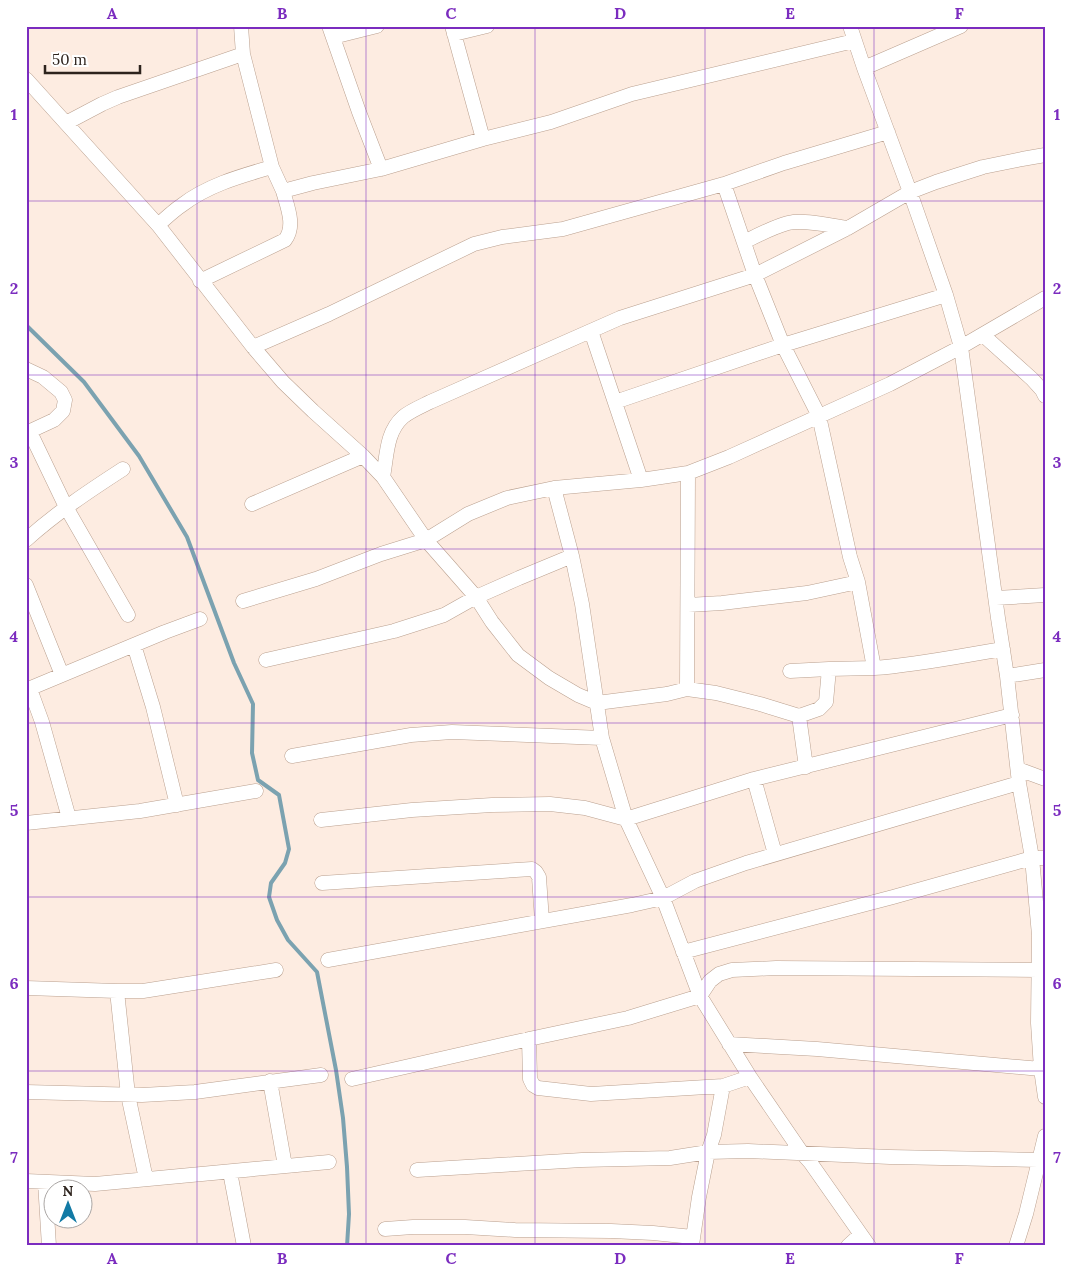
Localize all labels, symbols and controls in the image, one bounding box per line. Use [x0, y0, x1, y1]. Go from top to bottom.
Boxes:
text: A [107, 3, 118, 23]
text: B [277, 3, 288, 23]
text: C [445, 3, 457, 23]
text: D [614, 3, 626, 23]
text: E [785, 3, 795, 23]
text: F [954, 3, 964, 23]
scale bar [45, 42, 140, 74]
text: 50 m [52, 50, 87, 69]
text: 1 [11, 104, 17, 124]
text: 1 [1054, 104, 1060, 124]
text: 2 [10, 278, 18, 298]
text: 2 [1053, 278, 1061, 298]
text: 3 [10, 452, 19, 472]
text: 3 [1053, 452, 1062, 472]
text: 4 [10, 626, 19, 646]
text: 4 [1053, 626, 1062, 646]
text: 5 [10, 800, 19, 820]
text: 5 [1053, 800, 1062, 820]
text: 6 [9, 973, 19, 993]
text: 6 [1052, 973, 1062, 993]
text: 7 [10, 1147, 18, 1167]
text: 7 [1053, 1147, 1061, 1167]
north arrow [42, 1180, 92, 1230]
text: N [63, 1182, 74, 1200]
text: A [107, 1248, 118, 1268]
text: B [277, 1248, 288, 1268]
text: C [445, 1248, 457, 1268]
text: D [614, 1248, 626, 1268]
text: E [785, 1248, 795, 1268]
text: F [954, 1248, 964, 1268]

